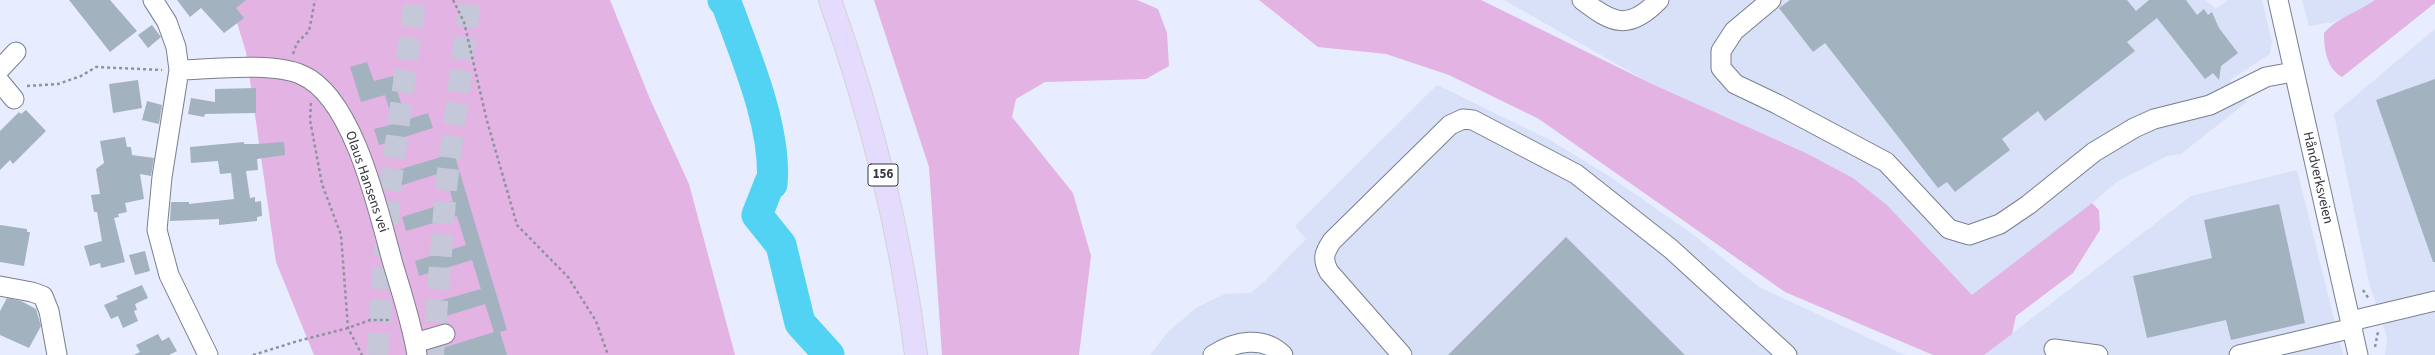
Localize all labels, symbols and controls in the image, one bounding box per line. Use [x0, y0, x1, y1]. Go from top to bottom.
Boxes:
street label: Olaus Hansens vei [341, 129, 391, 235]
street label: Håndverksveien [2298, 130, 2336, 226]
road number: 156 [868, 164, 898, 186]

